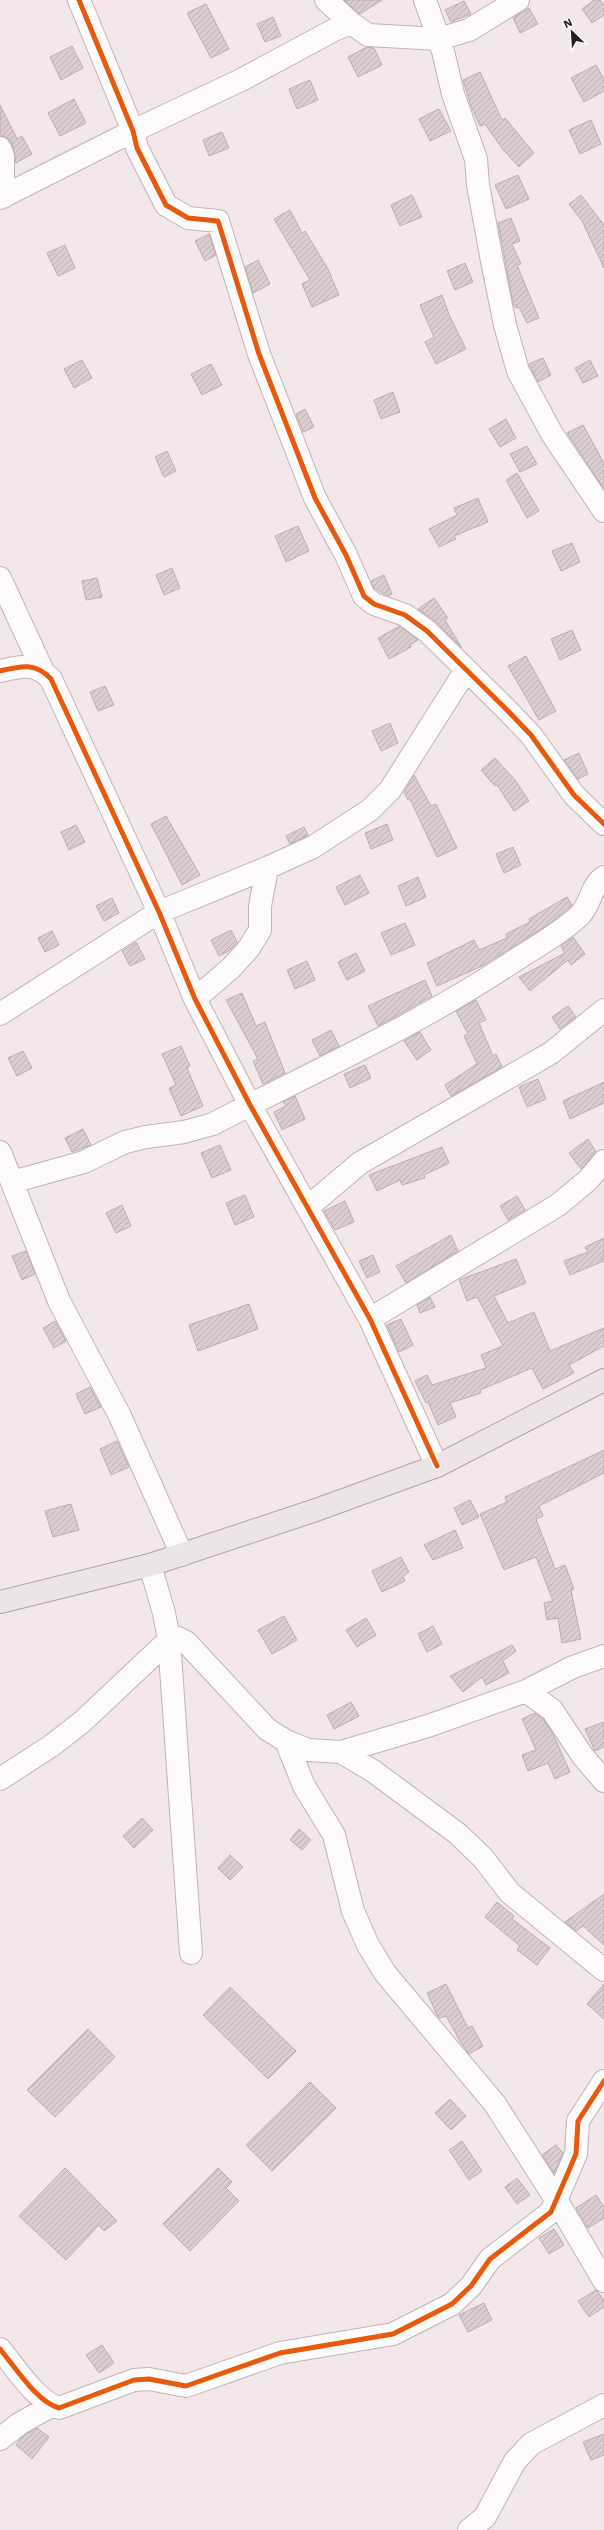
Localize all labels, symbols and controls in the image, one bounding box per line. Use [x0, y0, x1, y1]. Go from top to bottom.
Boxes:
north arrow [552, 12, 592, 52]
text: N [562, 16, 574, 31]

